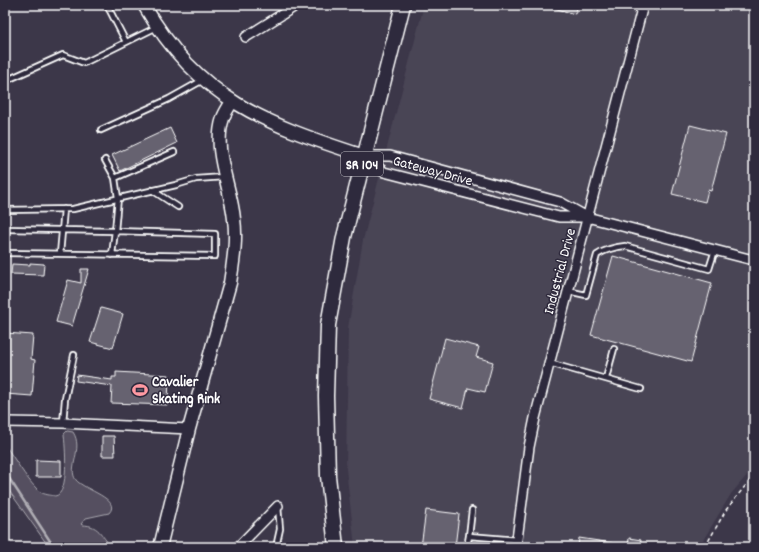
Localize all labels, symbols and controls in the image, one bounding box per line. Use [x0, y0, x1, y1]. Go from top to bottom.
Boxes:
street label: Gateway Drive [390, 151, 475, 193]
road number: SR 104 [341, 152, 383, 176]
street label: Industrial Drive [539, 226, 583, 317]
place label: Cavalier Skating Rink [152, 372, 220, 411]
sports icon: Cavalier Skating Rink [131, 381, 149, 399]

